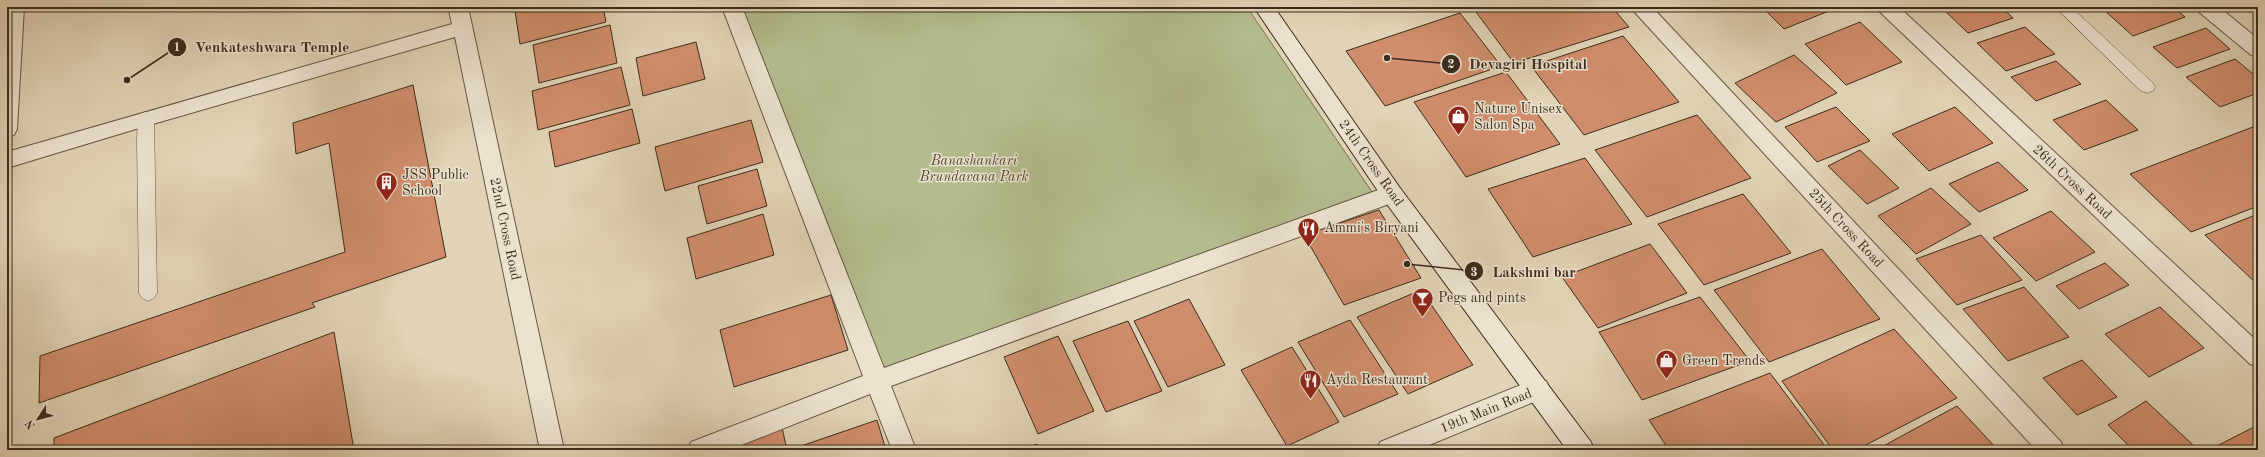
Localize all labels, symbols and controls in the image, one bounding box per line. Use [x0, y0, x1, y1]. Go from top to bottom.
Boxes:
callout: Venkateshwara Temple [167, 33, 358, 60]
text: Venkateshwara Temple [195, 41, 349, 56]
text: 1 [174, 42, 180, 54]
callout: Devagiri Hospital [1441, 50, 1595, 77]
text: Devagiri Hospital [1469, 58, 1588, 73]
text: 2 [1448, 59, 1455, 71]
place label: Nature Unisex Salon Spa [1474, 102, 1562, 132]
shop icon: Nature Unisex Salon Spa [1445, 104, 1471, 137]
street label: 24th Cross Road [1336, 117, 1406, 209]
street label: 26th Cross Road [2030, 142, 2114, 222]
park label: Banashankari Brundavana Park [919, 154, 1029, 184]
place label: JSS Public School [402, 168, 469, 198]
building icon: JSS Public School [374, 170, 400, 203]
street label: 22nd Cross Road [487, 177, 523, 281]
street label: 25th Cross Road [1806, 186, 1886, 270]
restaurant icon: Ammi's Biryani [1296, 215, 1322, 248]
place label: Ammi's Biryani [1324, 221, 1419, 235]
callout: Lakshmi bar [1464, 258, 1584, 285]
text: Lakshmi bar [1492, 266, 1576, 281]
text: 3 [1471, 267, 1478, 279]
bar icon: Pegs and pints [1409, 285, 1435, 318]
place label: Pegs and pints [1438, 291, 1526, 305]
shop icon: Green Trends [1653, 348, 1679, 381]
place label: Green Trends [1682, 354, 1765, 368]
restaurant icon: Ayda Restaurant [1298, 367, 1324, 400]
place label: Ayda Restaurant [1326, 373, 1428, 387]
street label: 19th Main Road [1438, 386, 1534, 436]
north arrow [18, 399, 58, 439]
text: N [24, 417, 38, 431]

